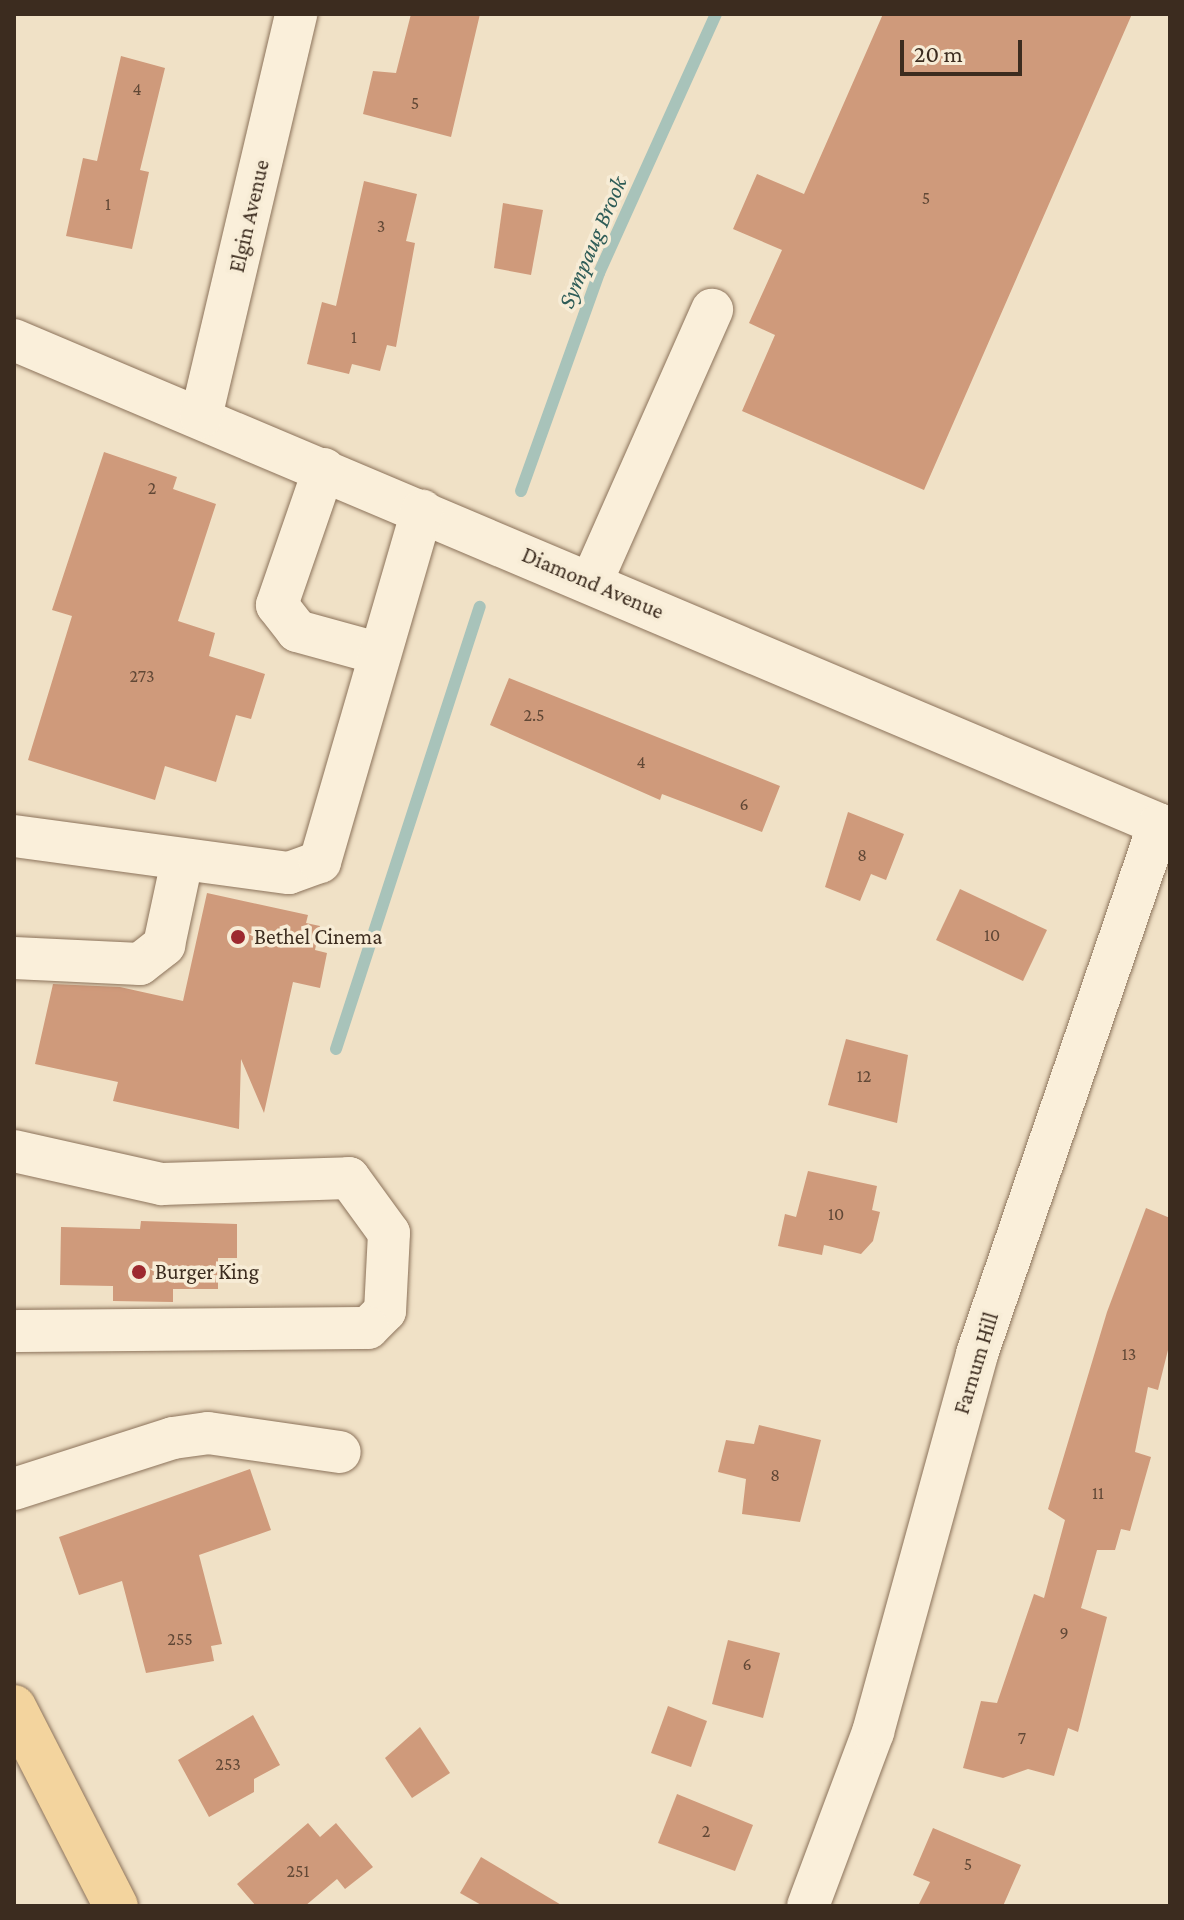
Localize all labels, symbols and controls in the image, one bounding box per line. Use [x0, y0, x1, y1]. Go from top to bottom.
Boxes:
scale bar [904, 24, 1026, 74]
text: 20 m [914, 40, 963, 67]
house number: 4 [132, 78, 142, 100]
house number: 5 [411, 92, 419, 114]
street label: Elgin Avenue [223, 157, 275, 275]
water label: Sympaug Brook [551, 172, 633, 312]
house number: 5 [922, 187, 930, 209]
house number: 1 [105, 193, 111, 215]
house number: 3 [377, 215, 385, 237]
house number: 1 [351, 326, 357, 348]
house number: 2 [148, 477, 156, 499]
street label: Diamond Avenue [518, 541, 668, 625]
house number: 273 [130, 665, 154, 687]
house number: 2.5 [523, 704, 545, 726]
house number: 4 [636, 751, 646, 773]
house number: 6 [739, 793, 749, 815]
house number: 8 [857, 844, 867, 866]
place label: Bethel Cinema [254, 924, 382, 950]
house number: 10 [984, 924, 1000, 946]
marker: Bethel Cinema [229, 928, 247, 946]
house number: 12 [857, 1065, 871, 1087]
house number: 10 [828, 1203, 844, 1225]
place label: Burger King [155, 1259, 259, 1285]
marker: Burger King [130, 1263, 148, 1281]
street label: Farnum Hill [948, 1309, 1004, 1417]
house number: 13 [1122, 1343, 1136, 1365]
house number: 8 [770, 1464, 780, 1486]
house number: 11 [1092, 1482, 1104, 1504]
house number: 9 [1059, 1622, 1069, 1644]
house number: 255 [167, 1628, 193, 1650]
house number: 6 [742, 1653, 752, 1675]
house number: 7 [1018, 1727, 1026, 1749]
house number: 253 [215, 1753, 241, 1775]
house number: 2 [702, 1820, 710, 1842]
house number: 5 [964, 1853, 972, 1875]
house number: 251 [287, 1860, 309, 1882]

